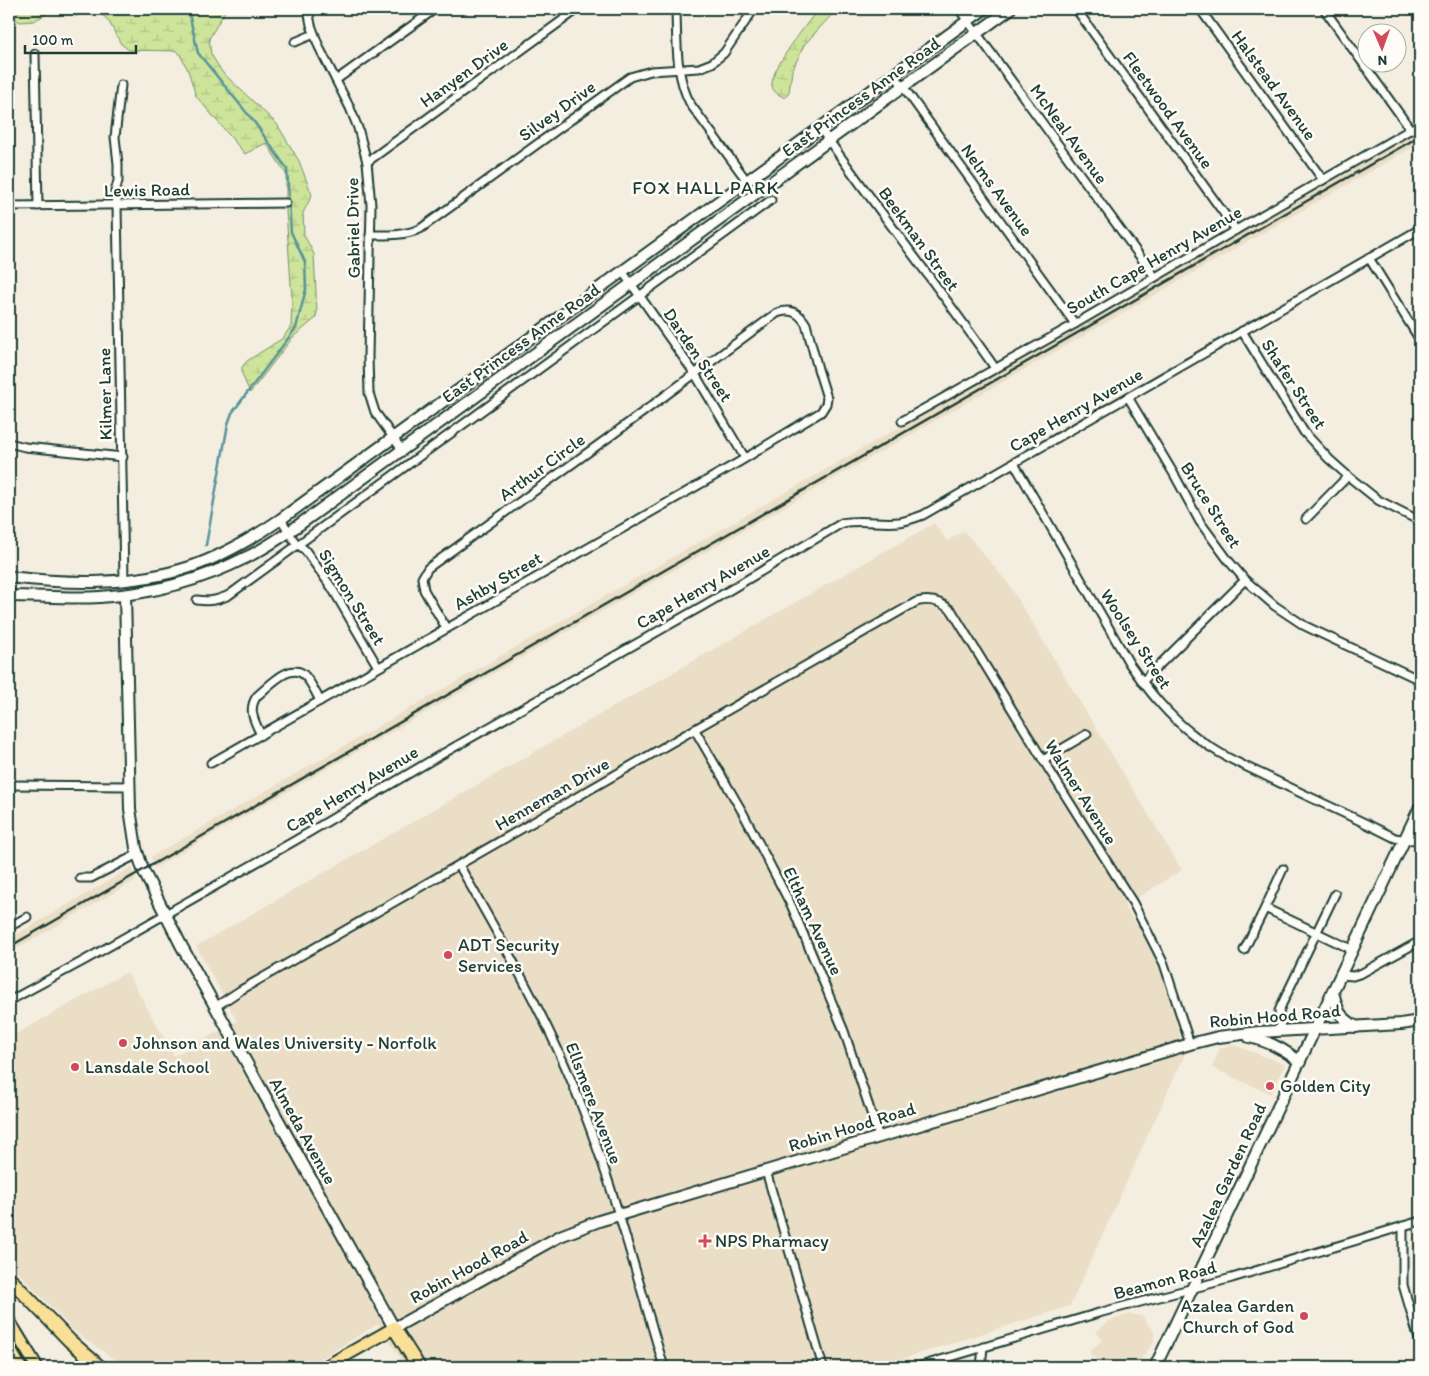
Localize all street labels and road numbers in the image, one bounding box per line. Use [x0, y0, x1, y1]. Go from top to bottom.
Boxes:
street label: Halstead Avenue [1227, 26, 1321, 144]
street label: East Princess Anne Road [777, 32, 945, 162]
street label: Hanyen Drive [416, 34, 512, 112]
street label: Fleetwood Avenue [1118, 47, 1218, 173]
street label: Silvey Drive [514, 76, 600, 146]
street label: McNeal Avenue [1025, 80, 1113, 188]
street label: Nelms Avenue [956, 140, 1038, 240]
street label: Gabriel Drive [341, 177, 365, 279]
street label: Lewis Road [104, 178, 190, 202]
street label: Beekman Street [874, 182, 964, 296]
street label: South Cape Henry Avenue [1062, 201, 1246, 319]
street label: East Princess Anne Road [437, 278, 605, 408]
street label: Darden Street [659, 304, 738, 406]
street label: Shafer Street [1257, 335, 1332, 434]
street label: Kilmer Lane [93, 347, 117, 441]
street label: Cape Henry Avenue [1005, 363, 1147, 457]
street label: Arthur Circle [495, 428, 589, 506]
street label: Bruce Street [1176, 458, 1246, 552]
street label: Cape Henry Avenue [632, 540, 774, 634]
street label: Sigmon Street [314, 545, 390, 649]
street label: Ashby Street [450, 547, 546, 615]
street label: Woolsey Street [1095, 585, 1177, 693]
street label: Walmer Avenue [1040, 735, 1122, 849]
street label: Cape Henry Avenue [282, 741, 422, 837]
street label: Henneman Drive [491, 752, 613, 836]
street label: Eltham Avenue [778, 863, 848, 979]
street label: Robin Hood Road [1208, 999, 1342, 1033]
street label: Ellsmere Avenue [561, 1039, 627, 1167]
street label: Almeda Avenue [265, 1074, 341, 1188]
street label: Robin Hood Road [786, 1097, 918, 1157]
street label: Azalea Garden Road [1185, 1099, 1271, 1251]
street label: Robin Hood Road [406, 1225, 532, 1309]
street label: Beamon Road [1111, 1256, 1219, 1304]

